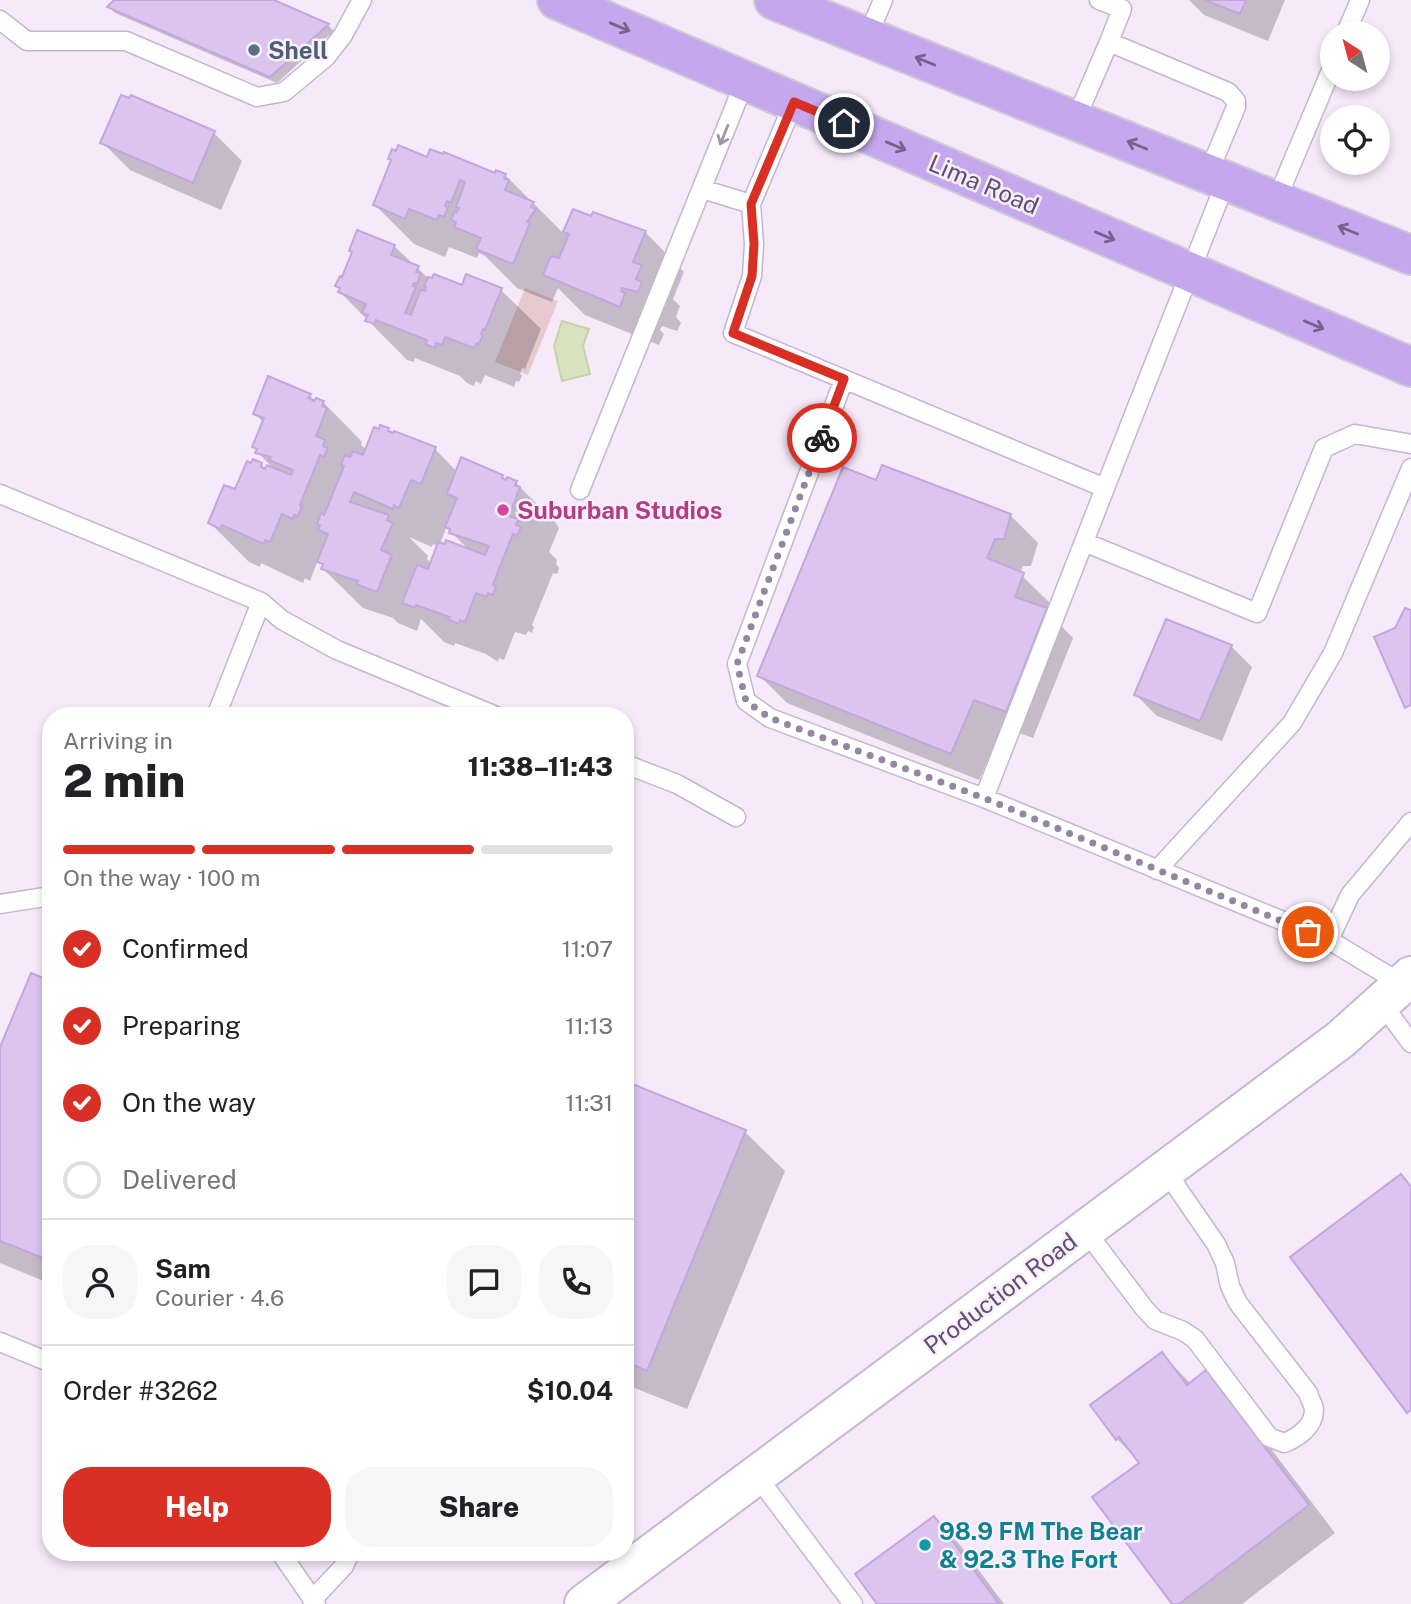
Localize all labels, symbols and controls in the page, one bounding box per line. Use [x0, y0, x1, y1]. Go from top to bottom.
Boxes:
one-way arrow [609, 21, 630, 34]
north arrow [1320, 21, 1390, 91]
map controls [1320, 21, 1390, 175]
place label: Shell [268, 36, 328, 64]
marker: Shell [246, 42, 262, 58]
one-way arrow [915, 53, 937, 66]
pin [814, 93, 874, 153]
icon: home [825, 104, 863, 142]
button: locate [1320, 105, 1390, 175]
one-way arrow [716, 123, 729, 145]
one-way arrow [1126, 138, 1148, 151]
one-way arrow [885, 140, 907, 153]
street label: Lima Road [925, 148, 1043, 220]
one-way arrow [1337, 223, 1359, 236]
one-way arrow [1094, 230, 1116, 243]
one-way arrow [1303, 320, 1325, 333]
courier [787, 403, 857, 473]
icon: bike [803, 419, 841, 457]
place label: Suburban Studios [517, 496, 722, 524]
marker: Suburban Studios [495, 502, 511, 518]
text: Arriving in [63, 727, 173, 754]
text: 11:38–11:43 [468, 751, 613, 782]
text: 2 min [63, 753, 185, 807]
text: On the way · 100 m [63, 864, 260, 891]
pin [1278, 902, 1338, 962]
icon: bag [1289, 913, 1327, 951]
icon: check [63, 930, 101, 968]
text: Confirmed [122, 933, 249, 964]
text: 11:07 [562, 935, 613, 962]
icon: check [63, 1007, 101, 1045]
text: Preparing [122, 1010, 241, 1041]
text: 11:13 [565, 1012, 613, 1039]
icon: check [63, 1084, 101, 1122]
text: On the way [122, 1087, 256, 1118]
text: 11:31 [565, 1089, 613, 1116]
text: Delivered [122, 1164, 237, 1195]
street label: Production Road [918, 1226, 1082, 1360]
button: person [63, 1245, 137, 1319]
button: chat [447, 1245, 521, 1319]
button: phone [539, 1245, 613, 1319]
text: Sam [155, 1253, 211, 1284]
text: Courier · 4.6 [155, 1284, 284, 1311]
text: Order #3262 [63, 1375, 218, 1406]
text: $10.04 [527, 1375, 613, 1406]
button: Help [63, 1467, 331, 1547]
button: Share [345, 1467, 613, 1547]
place label: 98.9 FM The Bear & 92.3 The Fort [939, 1517, 1143, 1573]
marker: 98.9 FM The Bear & 92.3 The Fort [917, 1537, 933, 1553]

